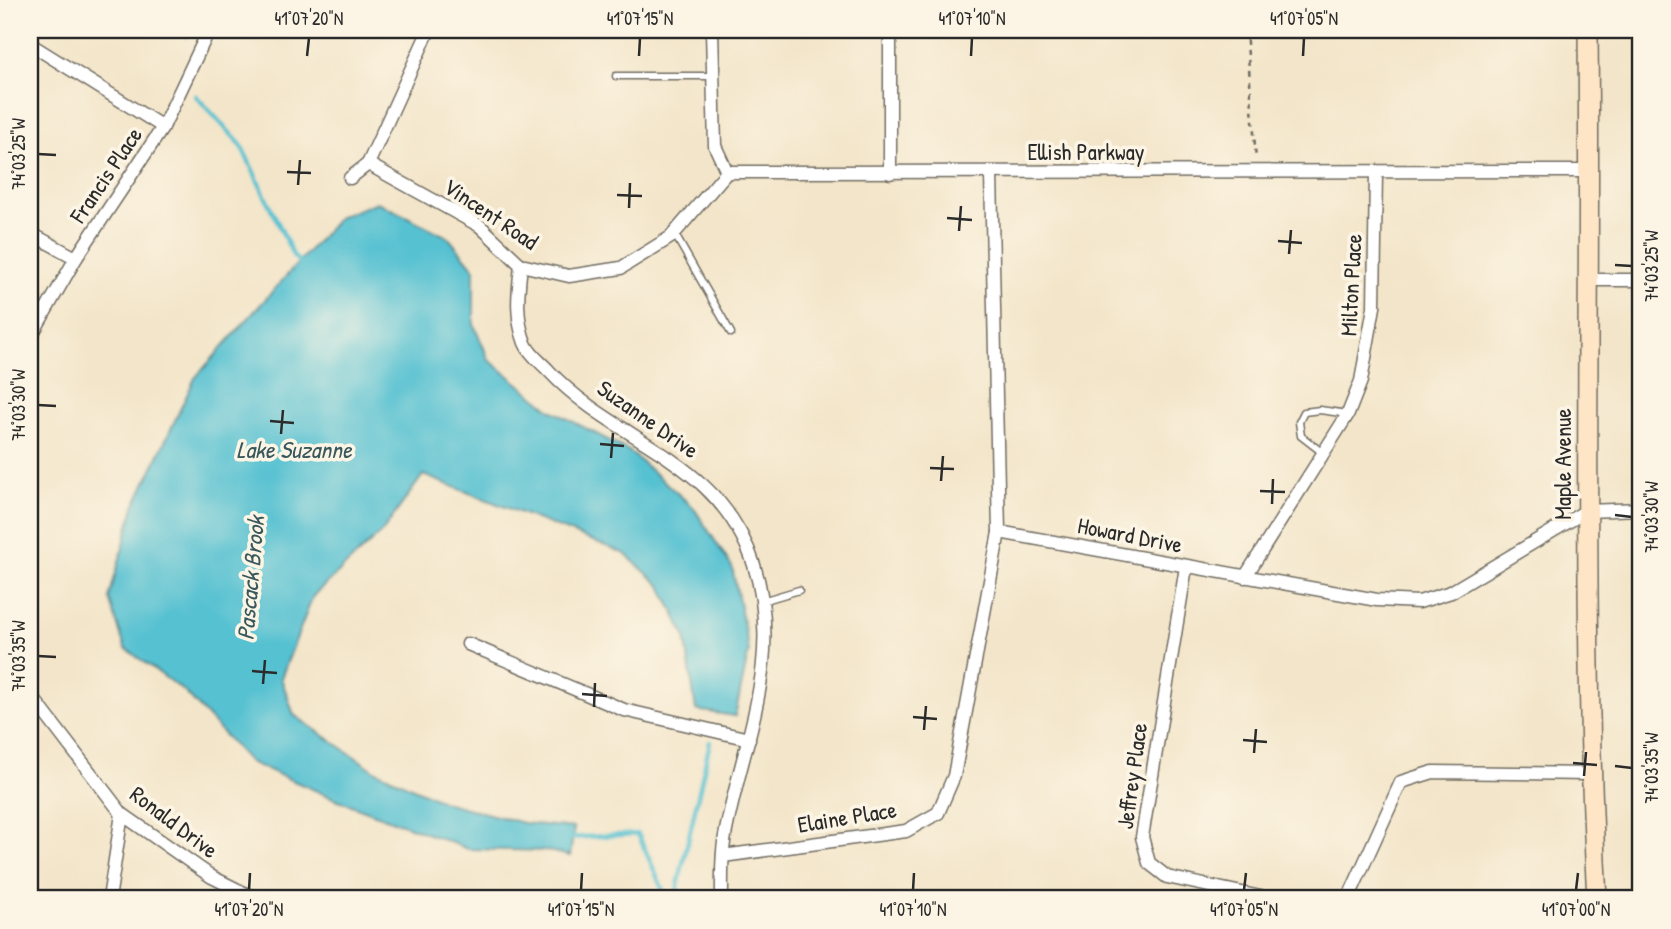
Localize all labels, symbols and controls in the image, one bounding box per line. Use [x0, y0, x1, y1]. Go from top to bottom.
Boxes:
text: 41°07'20"N [275, 6, 343, 31]
text: 41°07'15"N [607, 6, 673, 31]
text: 41°07'10"N [938, 6, 1006, 31]
text: 41°07'05"N [1270, 6, 1338, 31]
text: 74°03'25"W [6, 118, 31, 190]
street label: Francis Place [62, 121, 149, 230]
street label: Ellish Parkway [1028, 136, 1145, 167]
street label: Vincent Road [438, 171, 545, 257]
text: 74°03'25"W [1639, 230, 1664, 302]
street label: Milton Place [1332, 233, 1369, 337]
text: 74°03'30"W [6, 369, 31, 441]
street label: Suzanne Drive [591, 372, 705, 465]
street label: Maple Avenue [1547, 408, 1578, 520]
water label: Lake Suzanne [237, 433, 353, 465]
text: 74°03'30"W [1639, 481, 1664, 553]
street label: Howard Drive [1075, 509, 1185, 560]
water label: Pascack Brook [229, 513, 272, 641]
text: 74°03'35"W [6, 620, 31, 692]
street label: Jeffrey Place [1109, 721, 1154, 831]
text: 74°03'35"W [1639, 732, 1664, 804]
street label: Ronald Drive [124, 778, 225, 865]
street label: Elaine Place [795, 793, 899, 840]
text: 41°07'20"N [215, 897, 283, 922]
text: 41°07'15"N [548, 897, 614, 922]
text: 41°07'10"N [879, 897, 947, 922]
text: 41°07'05"N [1210, 897, 1278, 922]
text: 41°07'00"N [1542, 897, 1610, 922]

